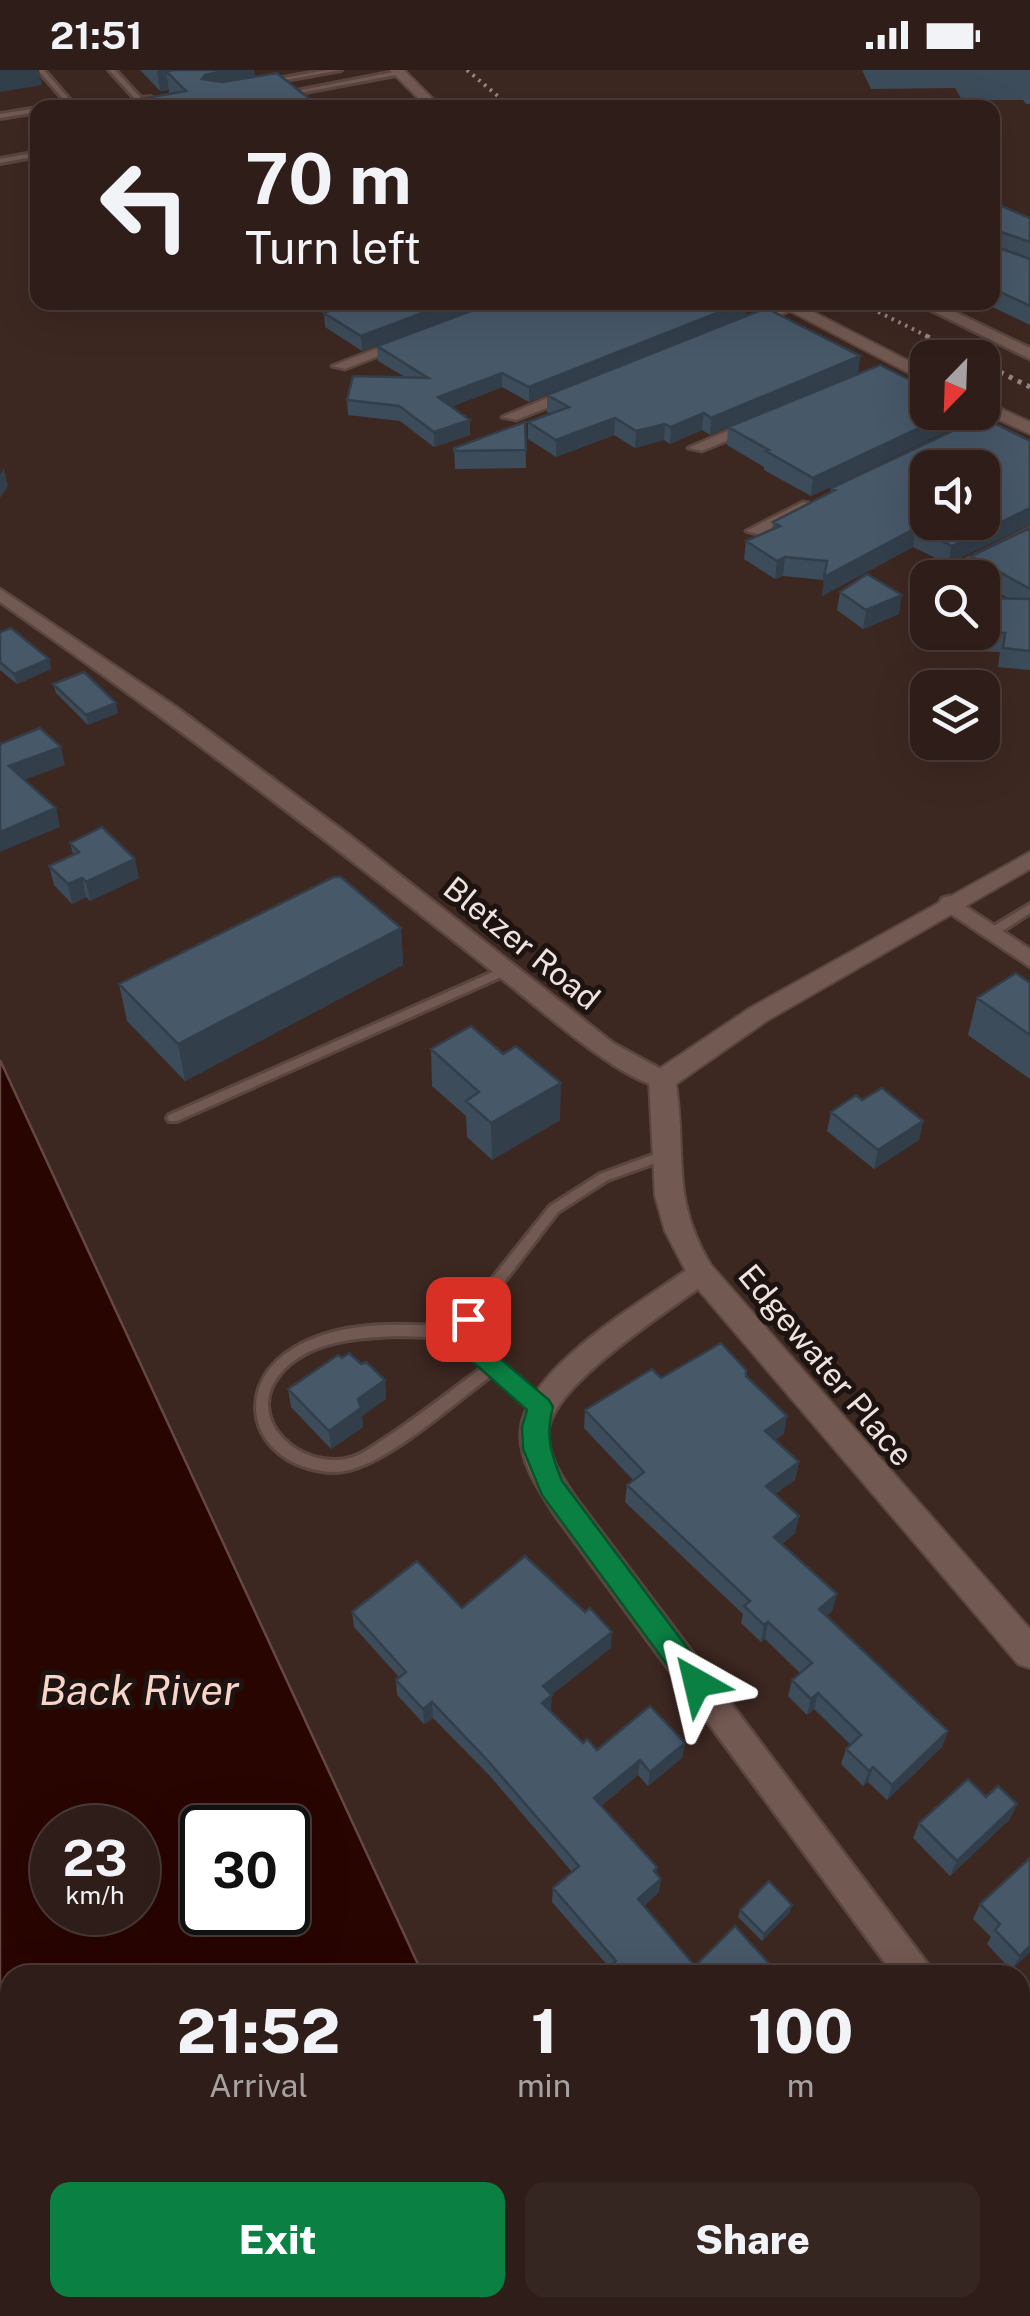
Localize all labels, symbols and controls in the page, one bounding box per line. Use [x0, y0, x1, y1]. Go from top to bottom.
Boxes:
text: 21:51 [50, 13, 143, 58]
text: 70 m [245, 137, 412, 220]
icon: left [80, 140, 210, 270]
text: Turn left [245, 221, 421, 274]
north arrow [910, 340, 1000, 430]
map controls [910, 340, 1000, 760]
button: sound [910, 450, 1000, 540]
button: search [910, 560, 1000, 650]
button: layers [910, 670, 1000, 760]
street label: Bletzer Road [437, 869, 607, 1017]
street label: Edgewater Place [731, 1257, 921, 1473]
pin [426, 1277, 511, 1362]
icon: arrive [441, 1292, 496, 1347]
position arrow [645, 1631, 749, 1735]
water label: Back River [39, 1665, 240, 1714]
speed limit sign: 30 [180, 1805, 310, 1935]
text: 23 [62, 1828, 128, 1887]
text: km/h [66, 1880, 124, 1910]
text: 21:52 [177, 1996, 340, 2067]
text: 1 [531, 1996, 557, 2067]
text: 100 [748, 1996, 853, 2067]
text: Arrival [209, 2067, 308, 2104]
text: min [517, 2067, 571, 2104]
text: m [787, 2067, 814, 2104]
button: Exit [50, 2182, 505, 2297]
button: Share [525, 2182, 980, 2297]

